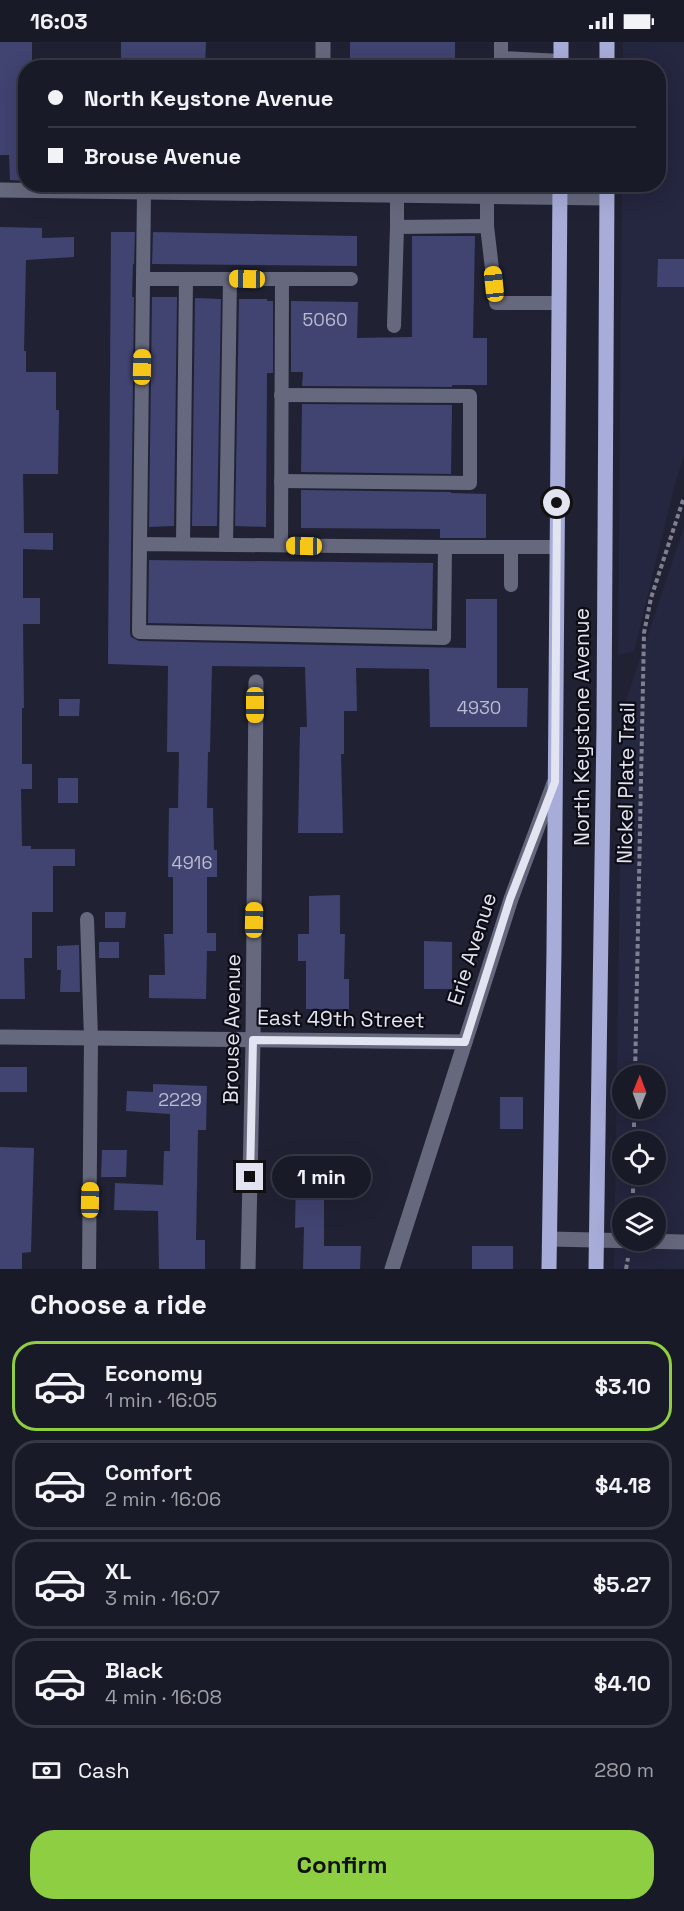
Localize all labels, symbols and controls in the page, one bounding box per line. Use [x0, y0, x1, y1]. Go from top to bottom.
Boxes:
text: 16:03 [30, 7, 88, 35]
text: North Keystone Avenue [84, 84, 334, 112]
text: Brouse Avenue [84, 142, 241, 170]
car [483, 265, 505, 303]
car [229, 270, 265, 288]
house number: 5060 [303, 308, 347, 331]
car [133, 349, 151, 385]
route start [543, 489, 570, 516]
car [286, 537, 322, 555]
street label: North Keystone Avenue [568, 608, 595, 846]
car [246, 687, 264, 723]
house number: 4930 [457, 696, 501, 719]
street label: Nickel Plate Trail [611, 702, 640, 864]
house number: 4916 [172, 851, 212, 874]
street label: Erie Avenue [441, 889, 502, 1008]
car [245, 902, 263, 938]
street label: Brouse Avenue [217, 954, 246, 1104]
street label: East 49th Street [257, 1004, 425, 1033]
north arrow [612, 1065, 666, 1119]
map controls [612, 1065, 666, 1251]
house number: 2229 [158, 1088, 202, 1111]
button: locate [612, 1131, 666, 1185]
callout: 1 min [271, 1156, 370, 1198]
route end [236, 1163, 263, 1190]
text: 1 min [297, 1164, 346, 1190]
car [81, 1182, 99, 1218]
button: layers [612, 1197, 666, 1251]
text: Choose a ride [30, 1287, 207, 1322]
icon: car [33, 1359, 87, 1413]
text: Economy [105, 1359, 203, 1387]
text: $3.10 [595, 1372, 651, 1400]
text: 1 min · 16:05 [105, 1387, 217, 1413]
icon: car [33, 1458, 87, 1512]
text: Comfort [105, 1458, 193, 1486]
text: $4.18 [595, 1471, 651, 1499]
text: 2 min · 16:06 [105, 1486, 221, 1512]
icon: car [33, 1557, 87, 1611]
text: XL [105, 1557, 131, 1585]
text: $5.27 [593, 1570, 651, 1598]
text: 3 min · 16:07 [105, 1585, 220, 1611]
icon: car [33, 1656, 87, 1710]
text: Black [105, 1656, 163, 1684]
text: $4.10 [594, 1669, 651, 1697]
text: 4 min · 16:08 [105, 1684, 222, 1710]
icon: cash [30, 1754, 63, 1787]
text: Cash [78, 1756, 130, 1784]
text: 280 m [594, 1757, 654, 1783]
button: Confirm [30, 1830, 654, 1899]

